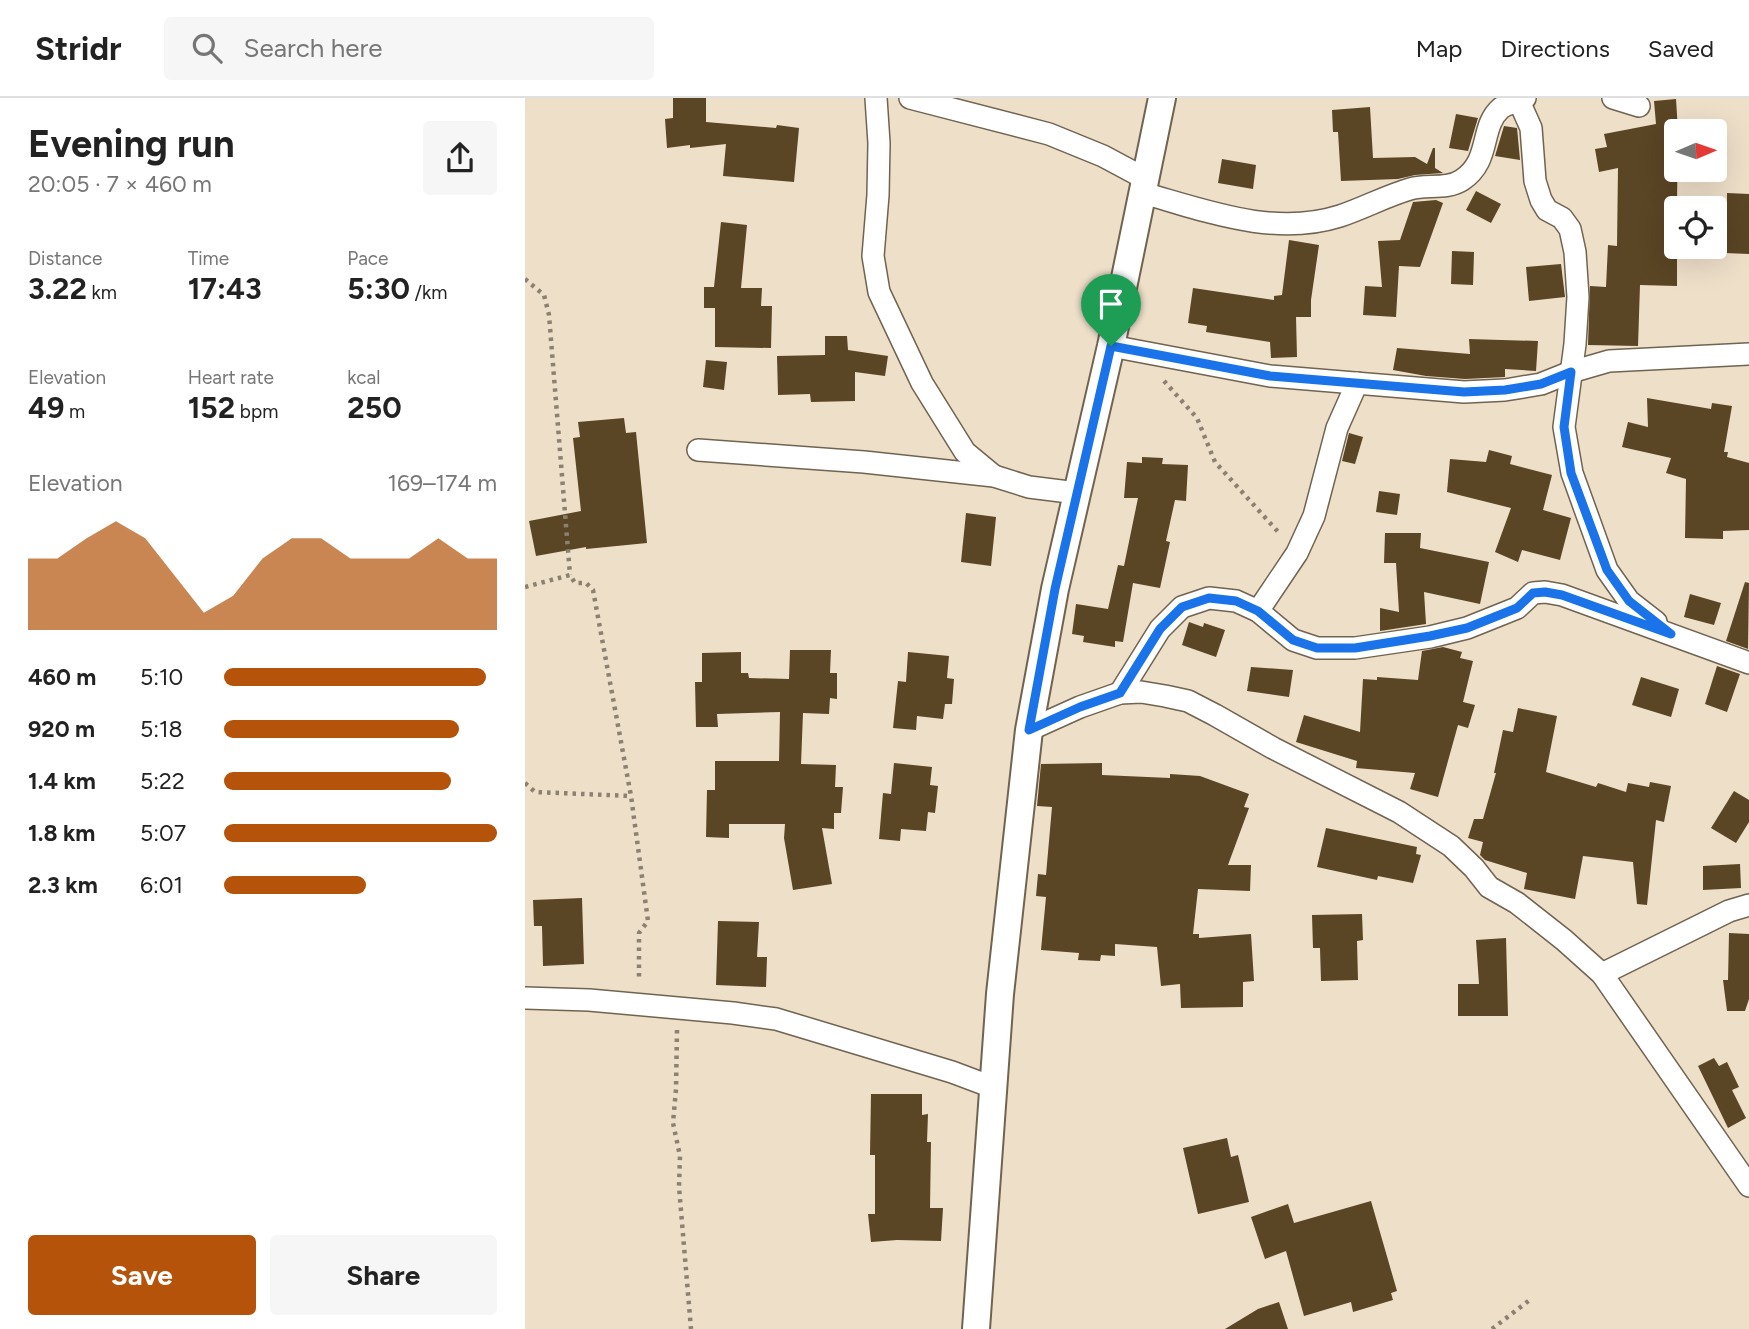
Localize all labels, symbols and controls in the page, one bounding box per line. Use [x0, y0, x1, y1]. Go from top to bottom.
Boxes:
search box [164, 17, 654, 80]
text: Stridr [35, 29, 122, 68]
icon: search [188, 29, 226, 67]
text: Search here [244, 32, 383, 64]
text: Map [1416, 34, 1462, 63]
text: Directions [1500, 34, 1610, 63]
text: Saved [1648, 34, 1714, 63]
north arrow [1664, 119, 1727, 182]
map controls [1664, 119, 1727, 259]
text: Evening run [28, 121, 235, 167]
button: share [423, 121, 497, 195]
text: 20:05 · 7 × 460 m [28, 170, 212, 198]
button: locate [1664, 196, 1727, 259]
text: Distance [28, 247, 102, 270]
text: Time [188, 247, 229, 270]
text: Pace [347, 247, 388, 270]
text: 3.22 [28, 270, 87, 307]
text: 17:43 [188, 270, 262, 307]
text: 5:30 [347, 270, 410, 307]
pin [1081, 274, 1141, 346]
text: km [87, 281, 117, 304]
text: /km [410, 281, 447, 304]
icon: arrive [1092, 285, 1130, 323]
text: Elevation [28, 366, 106, 389]
text: Heart rate [188, 366, 274, 389]
text: kcal [347, 366, 381, 389]
text: 49 [28, 389, 64, 426]
text: 152 [188, 389, 235, 426]
text: 250 [347, 389, 402, 426]
text: m [64, 400, 85, 423]
text: bpm [235, 400, 278, 423]
text: Elevation [28, 469, 123, 497]
text: 169–174 m [387, 469, 497, 497]
text: 460 m [28, 663, 96, 691]
text: 5:10 [140, 663, 183, 691]
text: 920 m [28, 715, 95, 743]
text: 5:18 [140, 715, 183, 743]
text: 1.4 km [28, 767, 96, 795]
text: 5:22 [140, 767, 185, 795]
text: 1.8 km [28, 819, 95, 847]
text: 5:07 [140, 819, 186, 847]
text: 2.3 km [28, 871, 98, 899]
text: 6:01 [140, 871, 183, 899]
button: Save [28, 1235, 256, 1315]
button: Share [270, 1235, 497, 1315]

